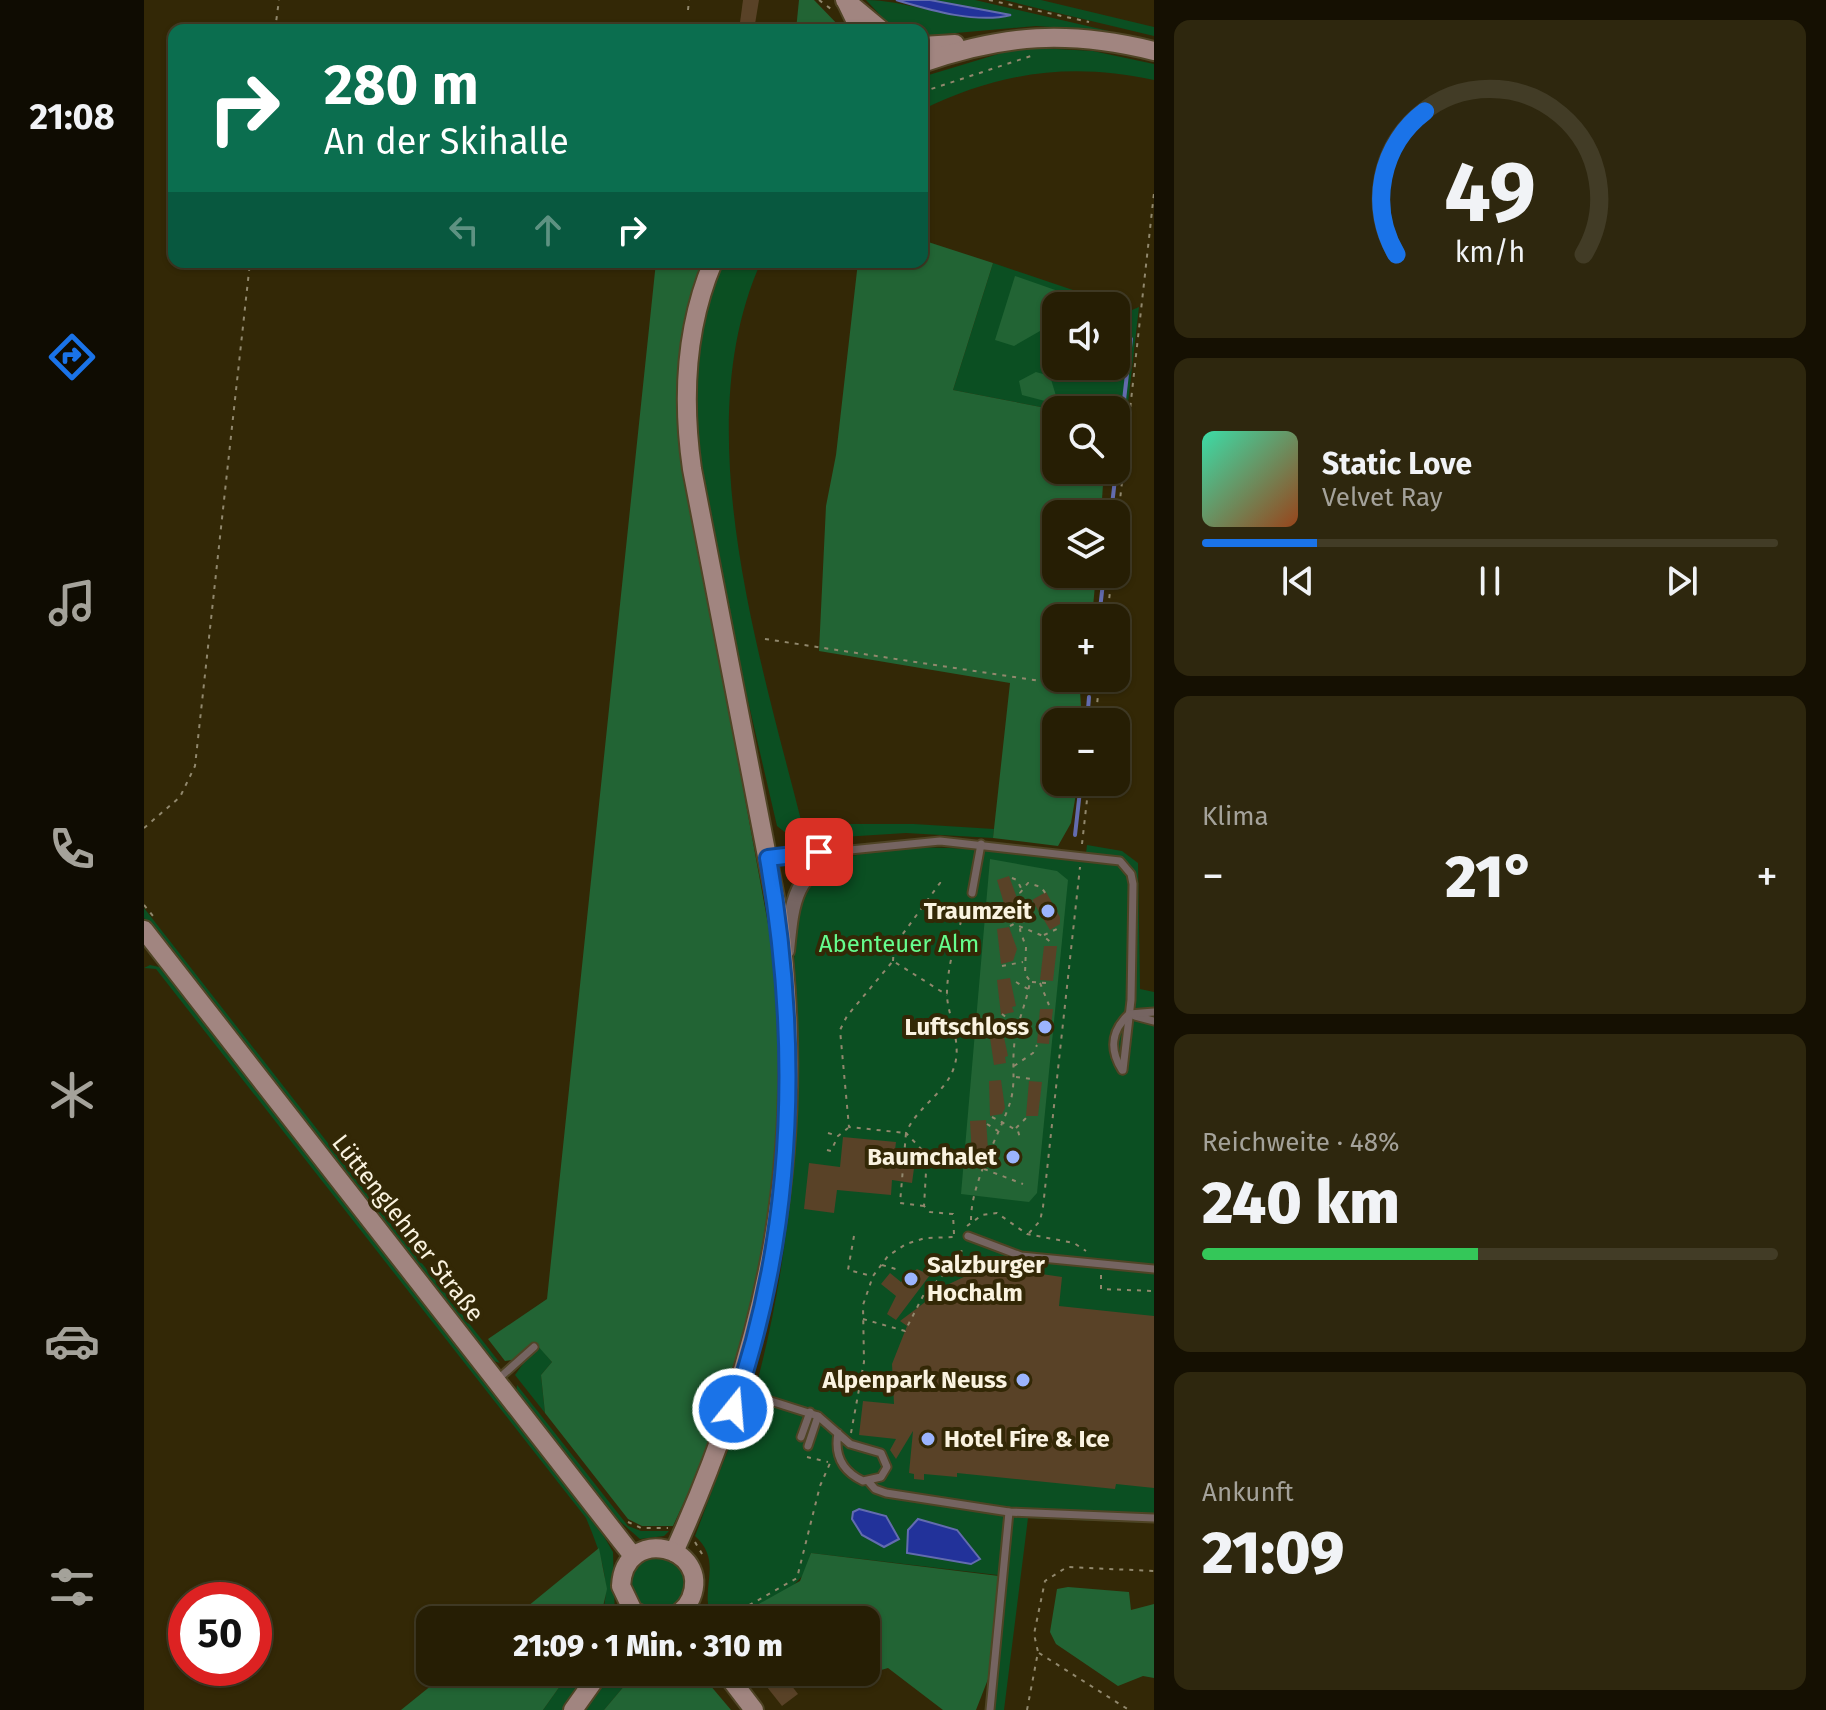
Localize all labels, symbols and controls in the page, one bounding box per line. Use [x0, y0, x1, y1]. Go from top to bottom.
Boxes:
text: 280 m [324, 52, 479, 119]
icon: right [192, 56, 296, 160]
text: 21:08 [29, 95, 115, 139]
text: An der Skihalle [324, 120, 569, 164]
text: 49 [1444, 143, 1536, 243]
icon: left [442, 208, 486, 252]
icon: ahead [526, 208, 570, 252]
icon: right [610, 208, 654, 252]
text: km/h [1455, 235, 1525, 270]
map controls [1042, 292, 1130, 796]
button: sound [1042, 292, 1130, 380]
icon: directions [44, 329, 100, 385]
button: search [1042, 396, 1130, 484]
text: Static Love [1322, 446, 1472, 482]
text: Velvet Ray [1322, 482, 1442, 513]
button: layers [1042, 500, 1130, 588]
icon: previous [1276, 559, 1320, 603]
icon: pause [1468, 559, 1512, 603]
icon: next [1660, 559, 1704, 603]
icon: music [44, 575, 100, 631]
button: + [1042, 604, 1130, 692]
button: − [1042, 708, 1130, 796]
text: Klima [1202, 801, 1269, 832]
pin [785, 818, 853, 886]
icon: phone [44, 821, 100, 877]
icon: arrive [797, 830, 841, 874]
text: 21° [1445, 841, 1535, 913]
text: − [1202, 850, 1224, 903]
text: + [1756, 850, 1778, 903]
place label: Traumzeit [924, 897, 1033, 925]
marker: Traumzeit [1039, 902, 1057, 920]
park label: Abenteuer Alm [819, 930, 979, 958]
place label: Luftschloss [905, 1013, 1029, 1041]
marker: Luftschloss [1036, 1018, 1054, 1036]
icon: climate [44, 1067, 100, 1123]
text: Reichweite · 48% [1202, 1127, 1399, 1158]
street label: Lüttenglehner Straße [326, 1129, 490, 1327]
place label: Baumchalet [867, 1143, 998, 1171]
marker: Baumchalet [1004, 1148, 1022, 1166]
text: 240 km [1202, 1167, 1400, 1239]
place label: Salzburger Hochalm [927, 1251, 1045, 1307]
marker: Salzburger Hochalm [902, 1270, 920, 1288]
icon: car [44, 1313, 100, 1369]
place label: Alpenpark Neuss [822, 1366, 1007, 1394]
position arrow [691, 1367, 775, 1451]
marker: Alpenpark Neuss [1014, 1371, 1032, 1389]
place label: Hotel Fire & Ice [944, 1425, 1110, 1453]
marker: Hotel Fire & Ice [919, 1430, 937, 1448]
text: Ankunft [1202, 1477, 1294, 1508]
text: 21:09 [1202, 1517, 1344, 1589]
icon: filters [44, 1559, 100, 1615]
speed limit sign: 50 [168, 1582, 272, 1686]
text: 21:09 · 1 Min. · 310 m [513, 1628, 783, 1664]

